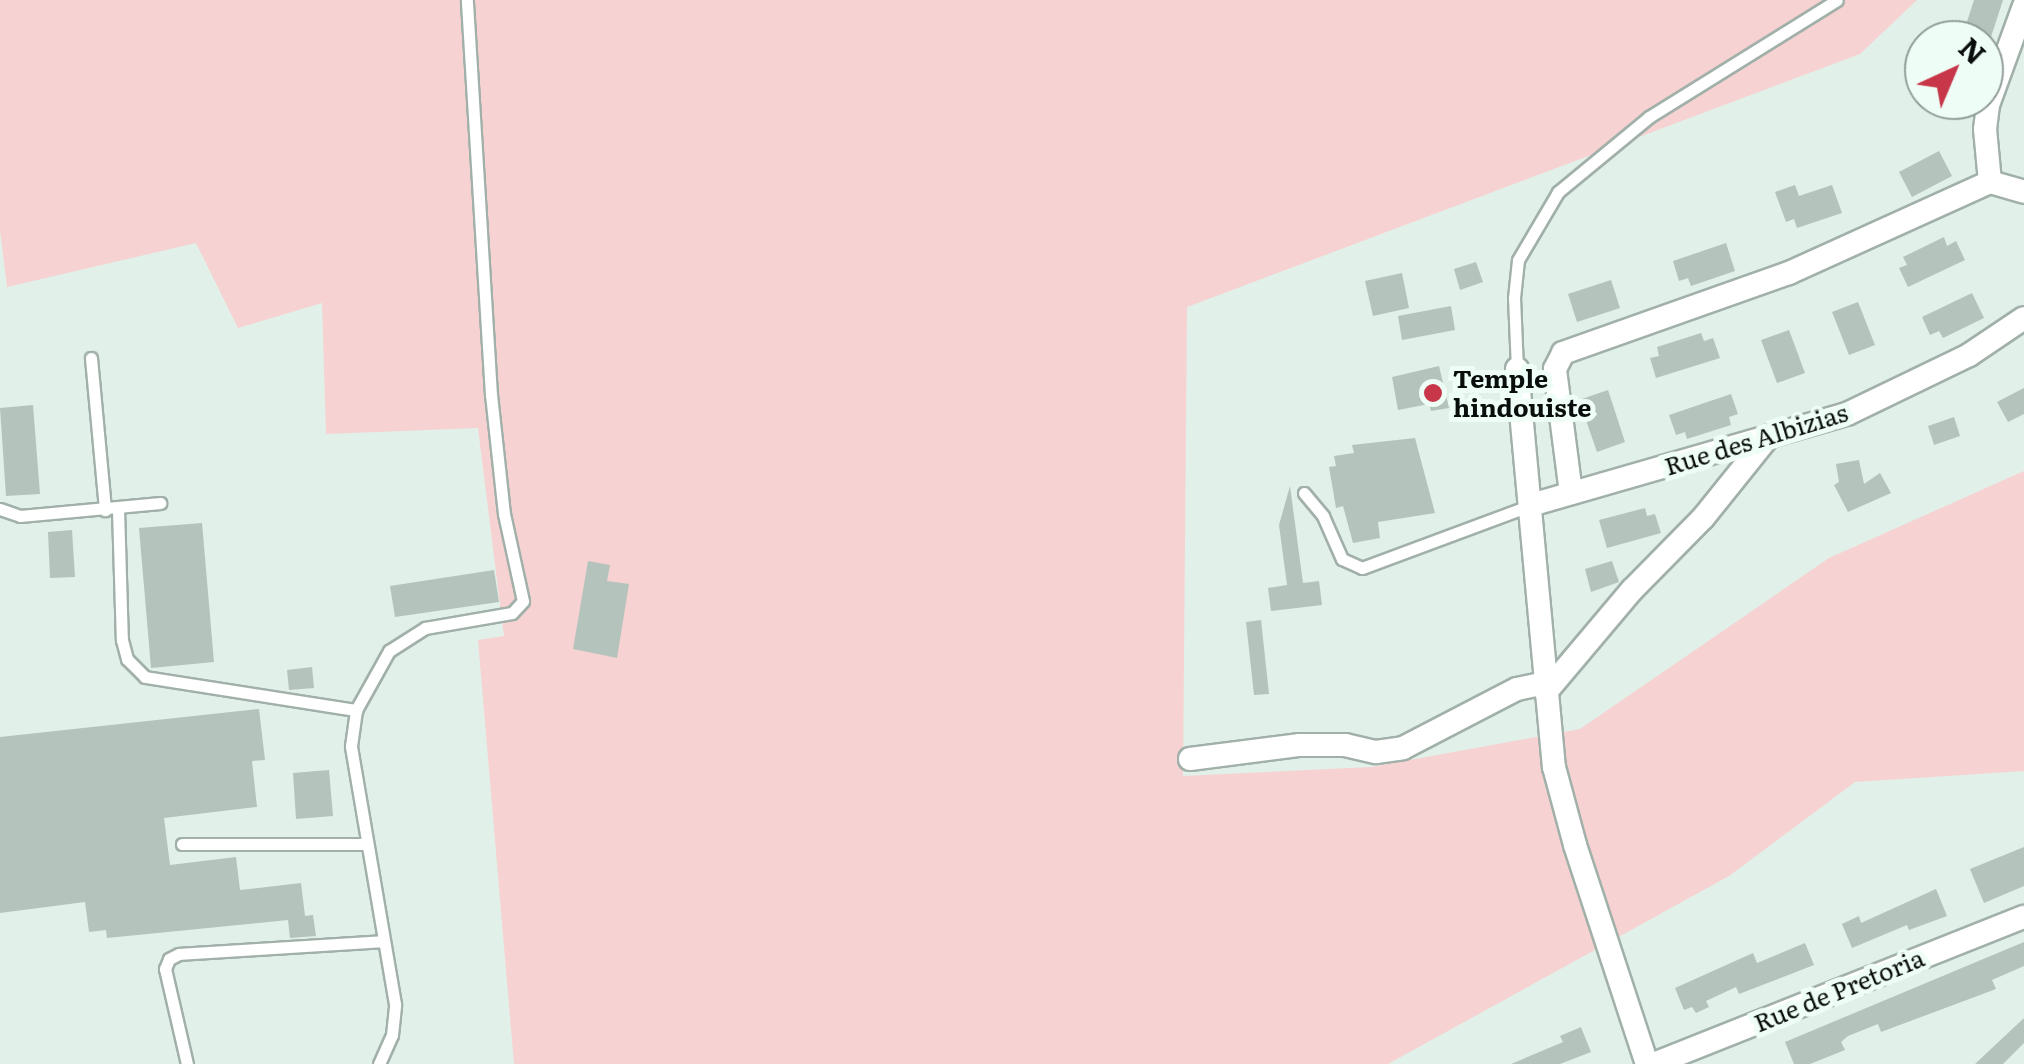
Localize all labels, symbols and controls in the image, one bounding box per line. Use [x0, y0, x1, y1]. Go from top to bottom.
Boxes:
north arrow [1904, 20, 2004, 120]
text: N [1950, 27, 1996, 73]
place label: Temple hindouiste [1453, 364, 1591, 423]
marker: Temple hindouiste [1422, 382, 1444, 404]
street label: Rue des Albizias [1661, 397, 1851, 481]
street label: Rue de Pretoria [1749, 942, 1929, 1038]

